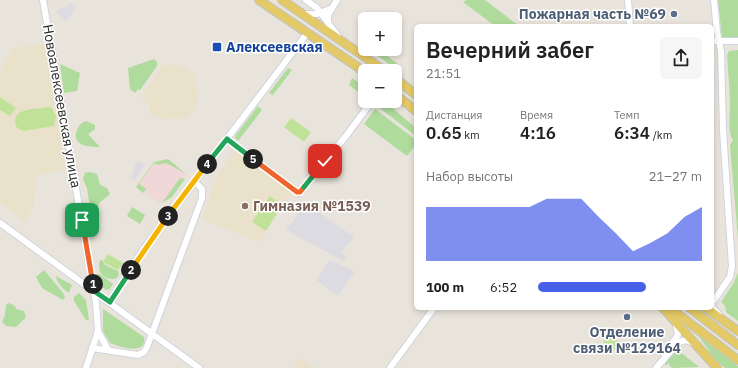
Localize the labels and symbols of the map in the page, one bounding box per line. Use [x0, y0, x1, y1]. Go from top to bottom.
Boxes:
place label: Пожарная часть №69 [519, 5, 666, 23]
marker: Пожарная часть №69 [669, 9, 679, 19]
street label: Новоалексеевская улица [39, 23, 85, 190]
place label: Алексеевская [226, 38, 323, 56]
marker: Алексеевская [211, 41, 223, 53]
pin [308, 144, 342, 178]
pin: 5 [243, 149, 263, 169]
pin: 4 [197, 154, 217, 174]
place label: Гимназия №1539 [253, 197, 371, 215]
marker: Гимназия №1539 [240, 201, 250, 211]
pin [65, 203, 99, 237]
pin: 3 [158, 206, 178, 226]
pin: 2 [121, 260, 141, 280]
pin: 1 [83, 274, 103, 294]
marker: Отделение связи №129164 [622, 312, 632, 322]
place label: Отделение связи №129164 [573, 323, 681, 357]

